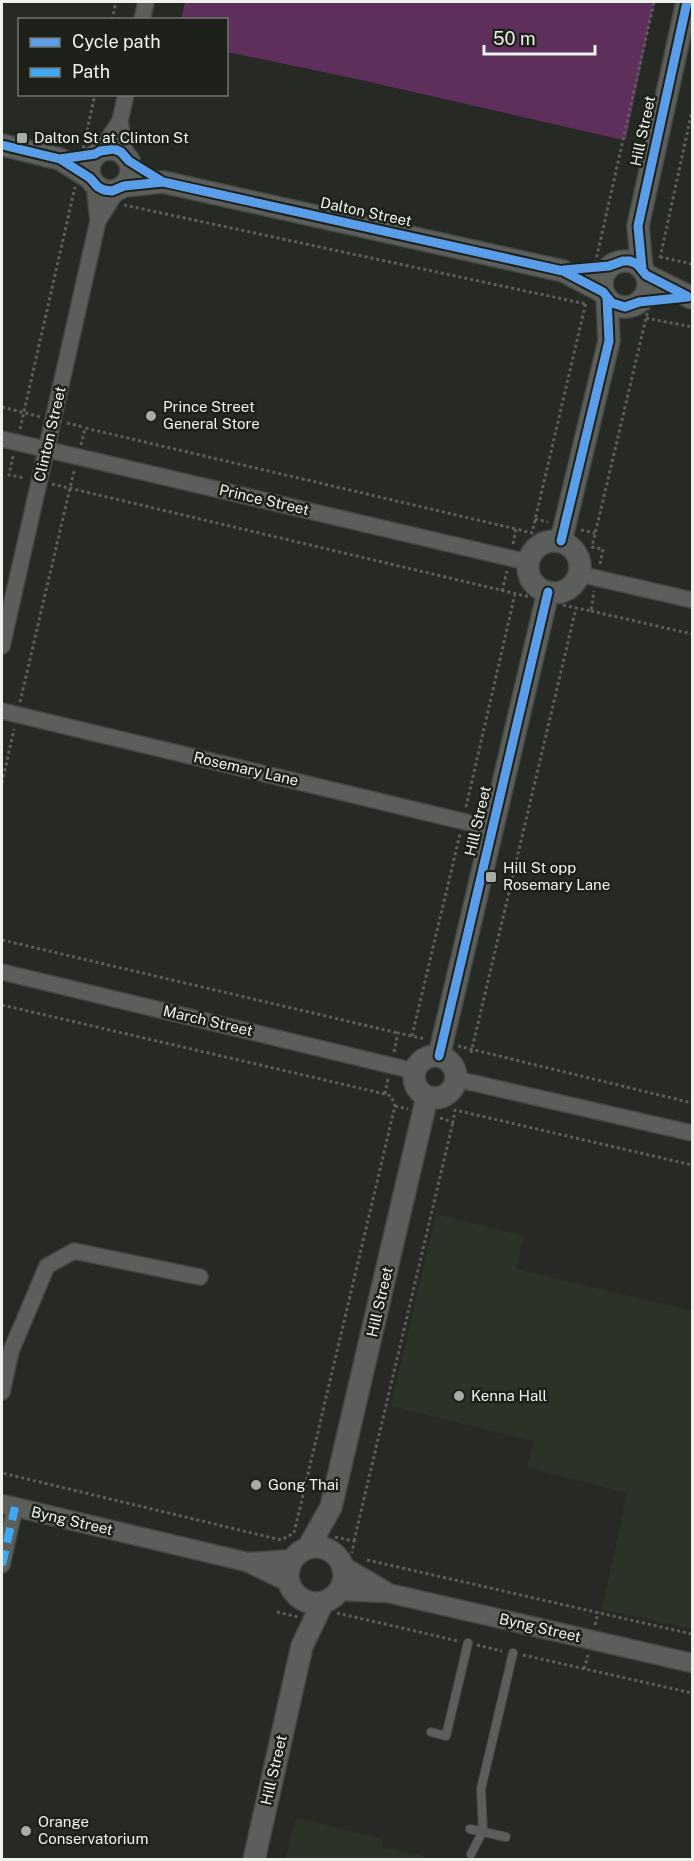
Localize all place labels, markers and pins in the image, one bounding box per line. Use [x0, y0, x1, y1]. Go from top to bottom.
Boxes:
place label: Dalton St at Clinton St [34, 129, 189, 146]
marker: Dalton St at Clinton St [15, 131, 29, 145]
place label: Prince Street General Store [163, 398, 260, 432]
marker: Prince Street General Store [144, 409, 158, 423]
place label: Hill St opp Rosemary Lane [503, 859, 610, 893]
marker: Hill St opp Rosemary Lane [484, 870, 498, 884]
place label: Kenna Hall [471, 1387, 547, 1404]
marker: Kenna Hall [452, 1389, 466, 1403]
place label: Gong Thai [268, 1476, 339, 1493]
marker: Gong Thai [249, 1478, 263, 1492]
place label: Orange Conservatorium [38, 1813, 148, 1847]
marker: Orange Conservatorium [19, 1824, 33, 1838]

